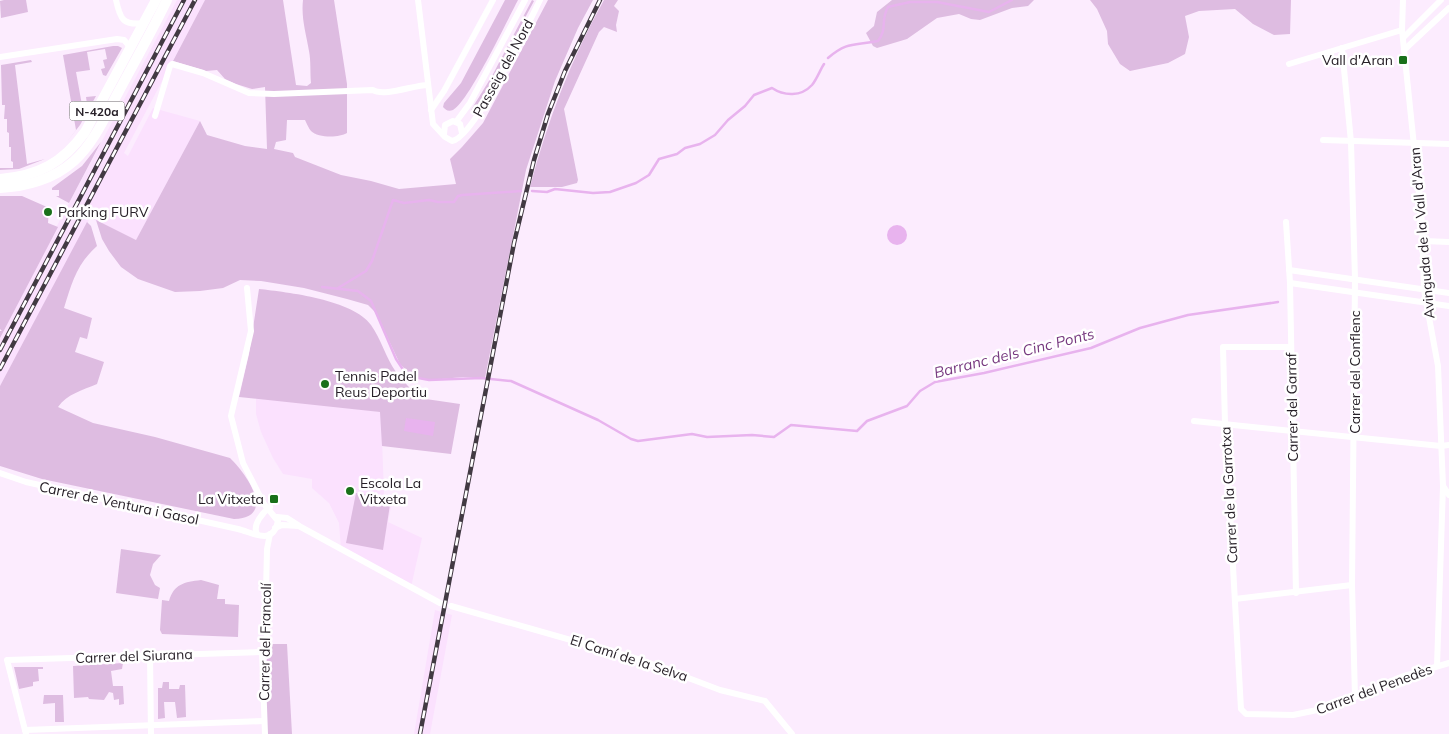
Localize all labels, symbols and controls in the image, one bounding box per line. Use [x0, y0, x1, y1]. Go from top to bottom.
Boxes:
street label: Passeig del Nord [469, 16, 537, 120]
place label: Vall d'Aran [1322, 51, 1393, 69]
marker: Vall d'Aran [1397, 54, 1409, 66]
road number: N-420a [70, 102, 124, 120]
street label: Avinguda de la Vall d'Aran [1406, 147, 1438, 319]
place label: Parking FURV [58, 203, 149, 221]
marker: Parking FURV [42, 206, 54, 218]
street label: Carrer del Conflenc [1346, 310, 1364, 434]
water label: Barranc dels Cinc Ponts [932, 324, 1096, 382]
street label: Carrer del Garraf [1282, 352, 1302, 462]
place label: Tennis Padel Reus Deportiu [335, 367, 427, 401]
marker: Tennis Padel Reus Deportiu [319, 378, 331, 390]
street label: Carrer de la Garrotxa [1216, 426, 1242, 564]
place label: Escola La Vitxeta [360, 474, 421, 508]
street label: Carrer de Ventura i Gasol [38, 477, 200, 529]
marker: Escola La Vitxeta [344, 485, 356, 497]
place label: La Vitxeta [198, 490, 264, 508]
marker: La Vitxeta [268, 493, 280, 505]
street label: Carrer del Francolí [255, 582, 275, 701]
street label: El Camí de la Selva [568, 630, 690, 686]
street label: Carrer del Siurana [75, 645, 193, 667]
street label: Carrer del Penedès [1313, 660, 1435, 718]

